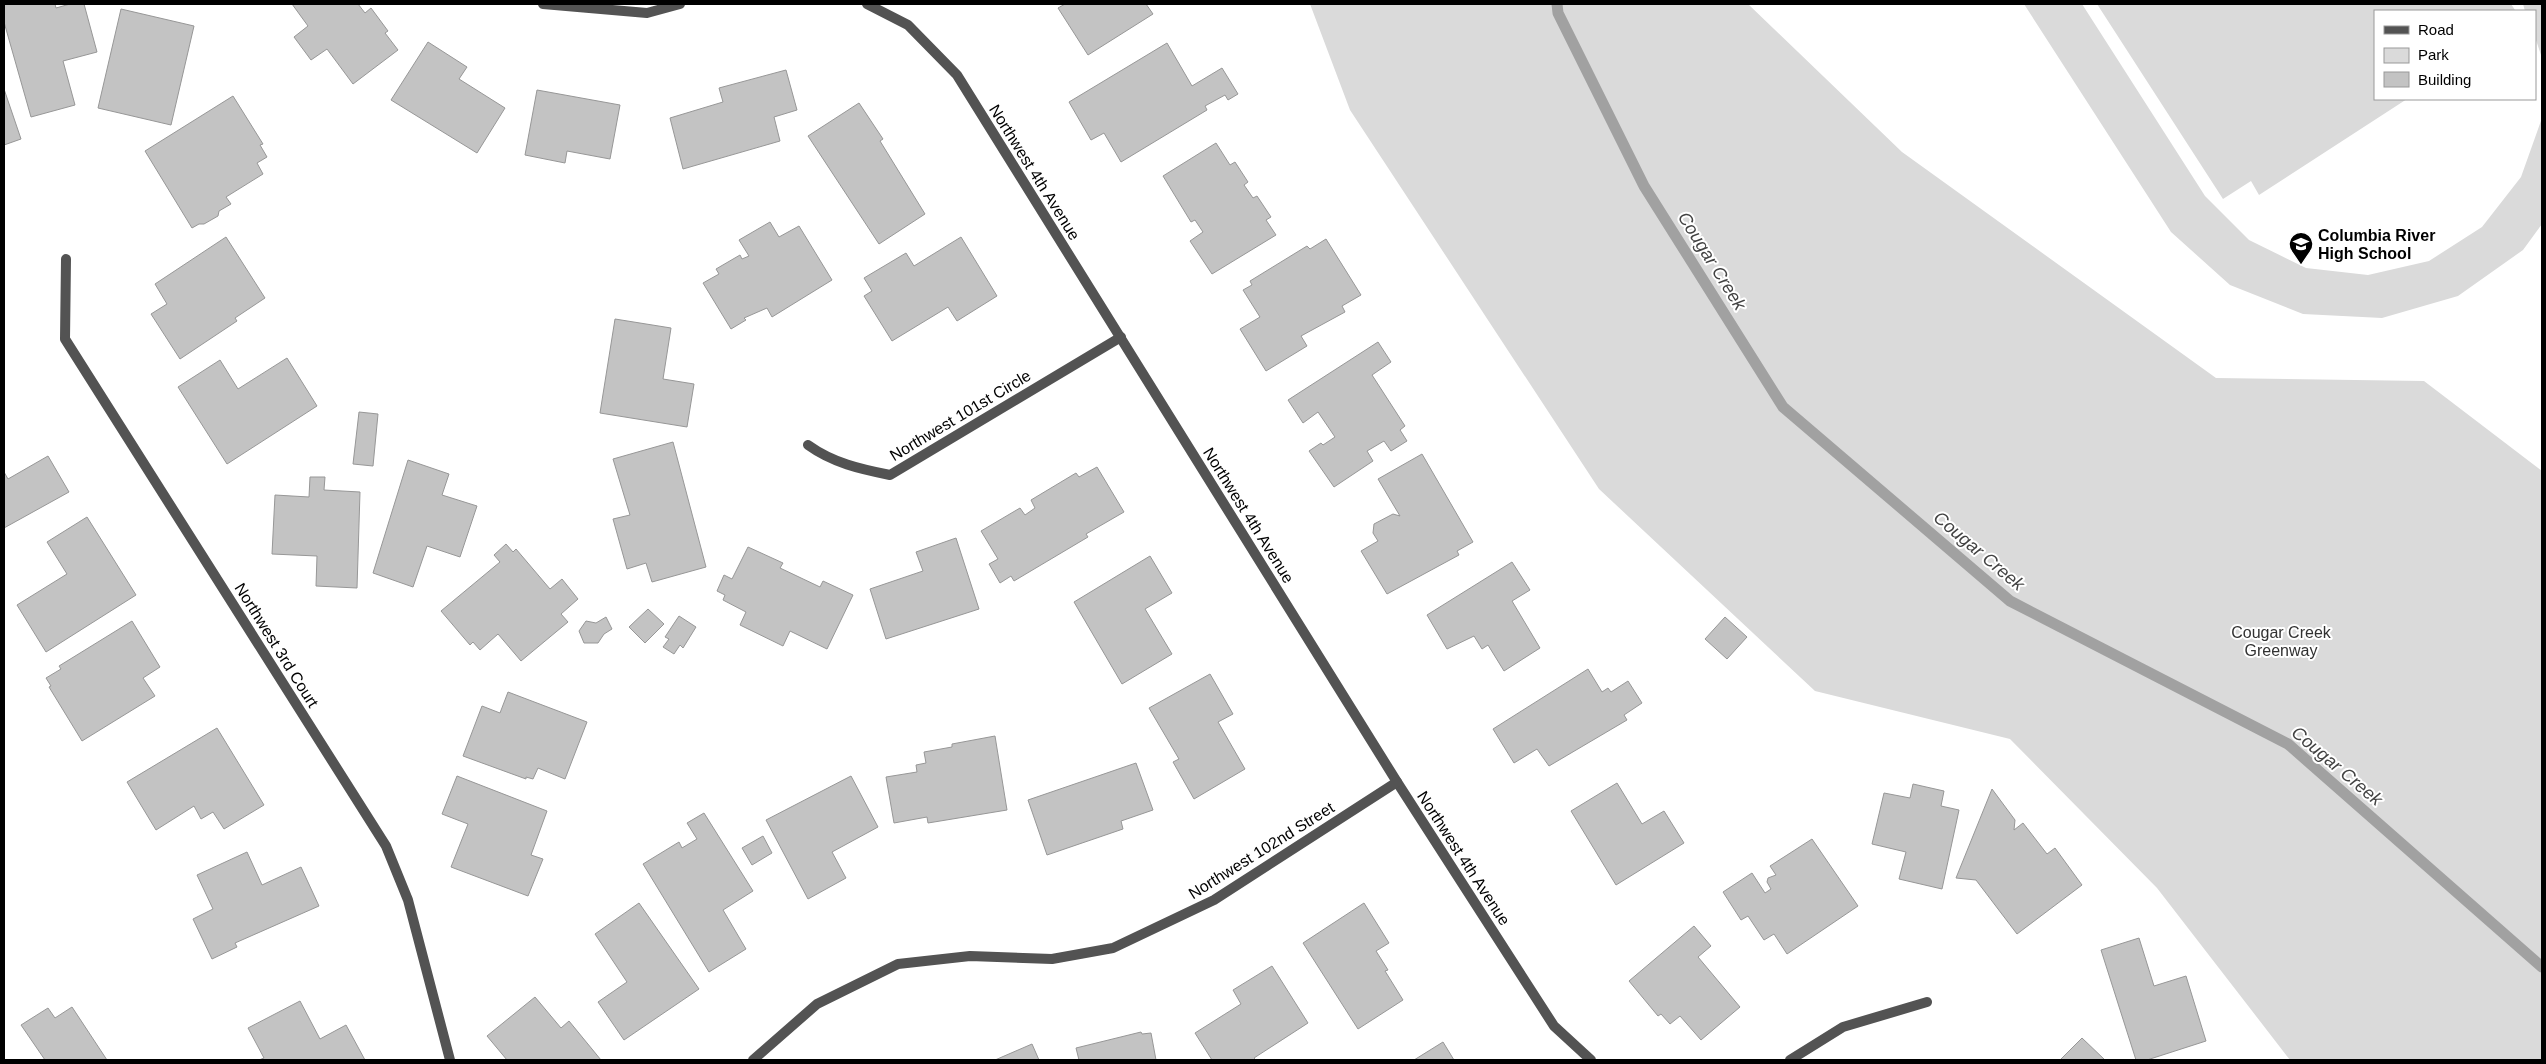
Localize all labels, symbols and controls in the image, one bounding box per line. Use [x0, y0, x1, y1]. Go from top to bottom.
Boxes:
legend [2374, 10, 2536, 100]
text: Road [2418, 21, 2454, 38]
text: Park [2418, 46, 2449, 63]
text: Building [2418, 71, 2471, 88]
street label: Northwest 4th Avenue [986, 102, 1083, 243]
water label: Cougar Creek [1674, 208, 1751, 315]
place label: Columbia River High School [2318, 227, 2435, 262]
school or university icon: Columbia River High School [2288, 231, 2314, 265]
street label: Northwest 101st Circle [887, 367, 1034, 464]
street label: Northwest 4th Avenue [1200, 445, 1297, 586]
water label: Cougar Creek [1930, 507, 2029, 595]
street label: Northwest 3rd Court [231, 580, 322, 711]
park label: Cougar Creek Greenway [2231, 624, 2332, 659]
water label: Cougar Creek [2288, 722, 2387, 810]
street label: Northwest 4th Avenue [1414, 788, 1513, 929]
street label: Northwest 102nd Street [1185, 798, 1338, 902]

